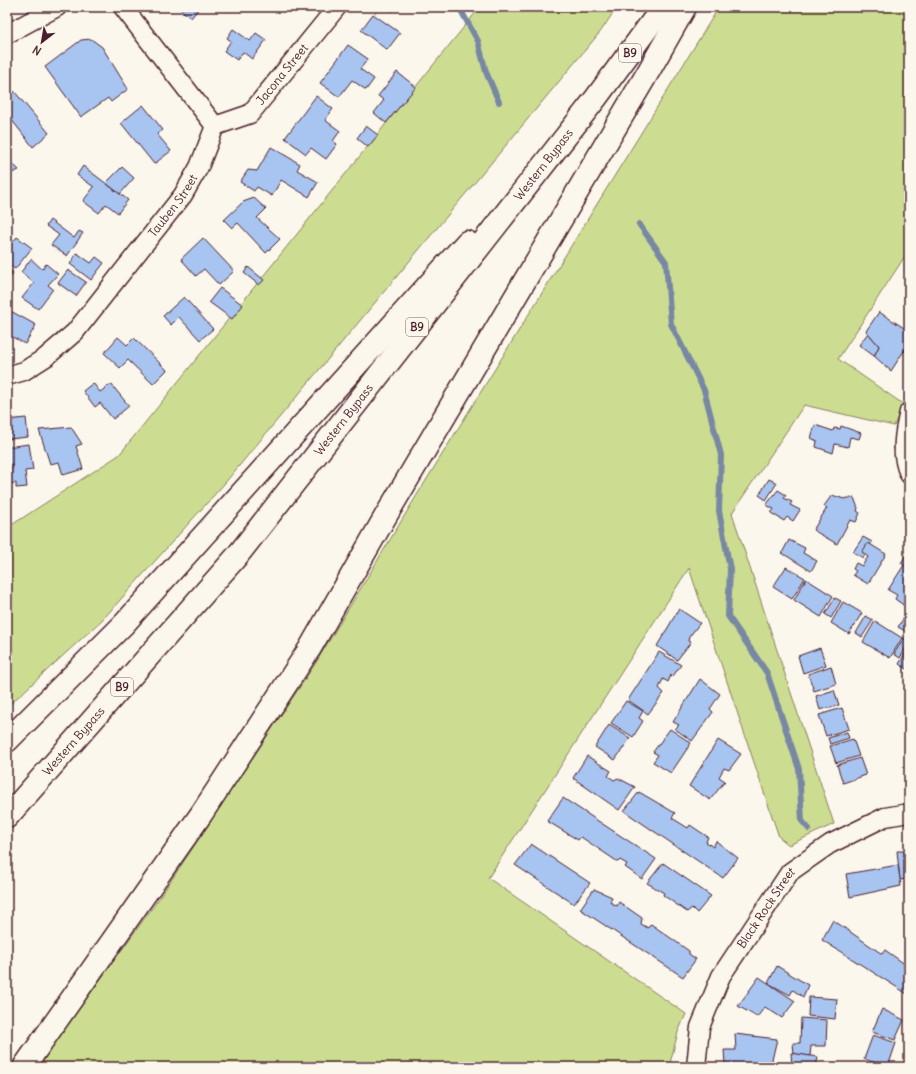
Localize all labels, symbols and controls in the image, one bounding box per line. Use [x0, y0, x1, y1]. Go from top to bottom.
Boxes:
north arrow [22, 22, 62, 62]
street label: Jacona Street [253, 41, 311, 108]
text: N [30, 43, 44, 59]
road number: B9 [619, 44, 641, 62]
street label: Western Bypass [511, 126, 576, 203]
street label: Tauben Street [145, 171, 200, 240]
road number: B9 [406, 318, 428, 336]
street label: Western Bypass [311, 381, 376, 458]
road number: B9 [111, 678, 133, 696]
street label: Western Bypass [39, 703, 108, 778]
street label: Black Rock Street [734, 863, 797, 951]

